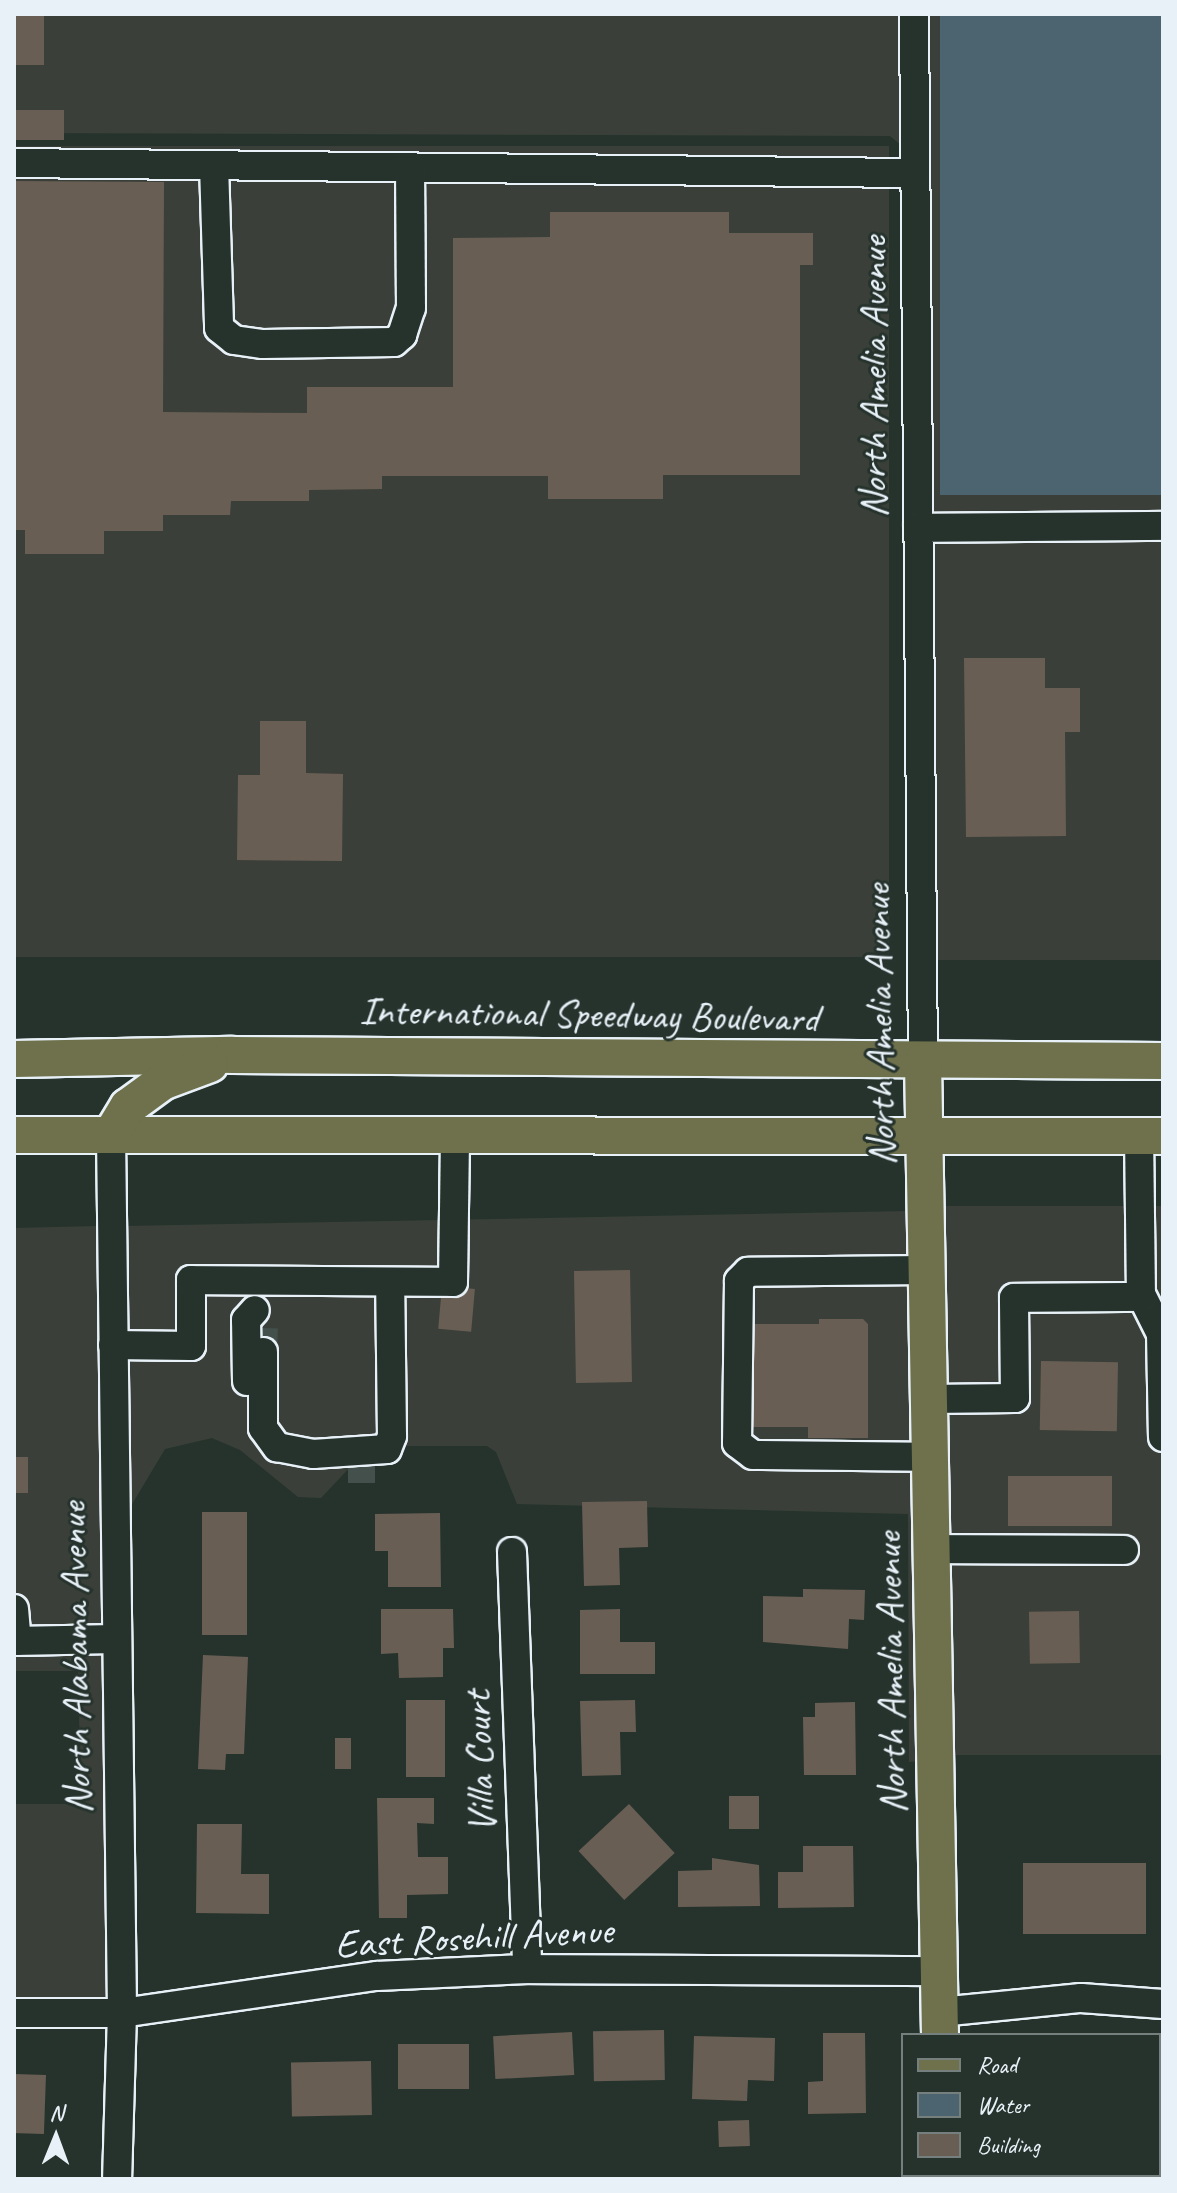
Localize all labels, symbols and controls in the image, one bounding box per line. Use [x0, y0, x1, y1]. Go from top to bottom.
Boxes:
street label: North Amelia Avenue [849, 236, 897, 518]
street label: North Amelia Avenue [853, 884, 905, 1166]
street label: International Speedway Boulevard [358, 986, 820, 1042]
street label: North Alabama Avenue [48, 1502, 102, 1814]
street label: North Amelia Avenue [864, 1532, 916, 1814]
street label: Villa Court [453, 1690, 505, 1834]
street label: East Rosehill Avenue [334, 1906, 614, 1968]
legend [901, 2033, 1161, 2177]
text: Road [977, 2050, 1017, 2080]
text: Water [977, 2090, 1029, 2120]
north arrow [16, 2097, 96, 2177]
text: N [49, 2099, 63, 2127]
text: Building [977, 2130, 1040, 2160]

